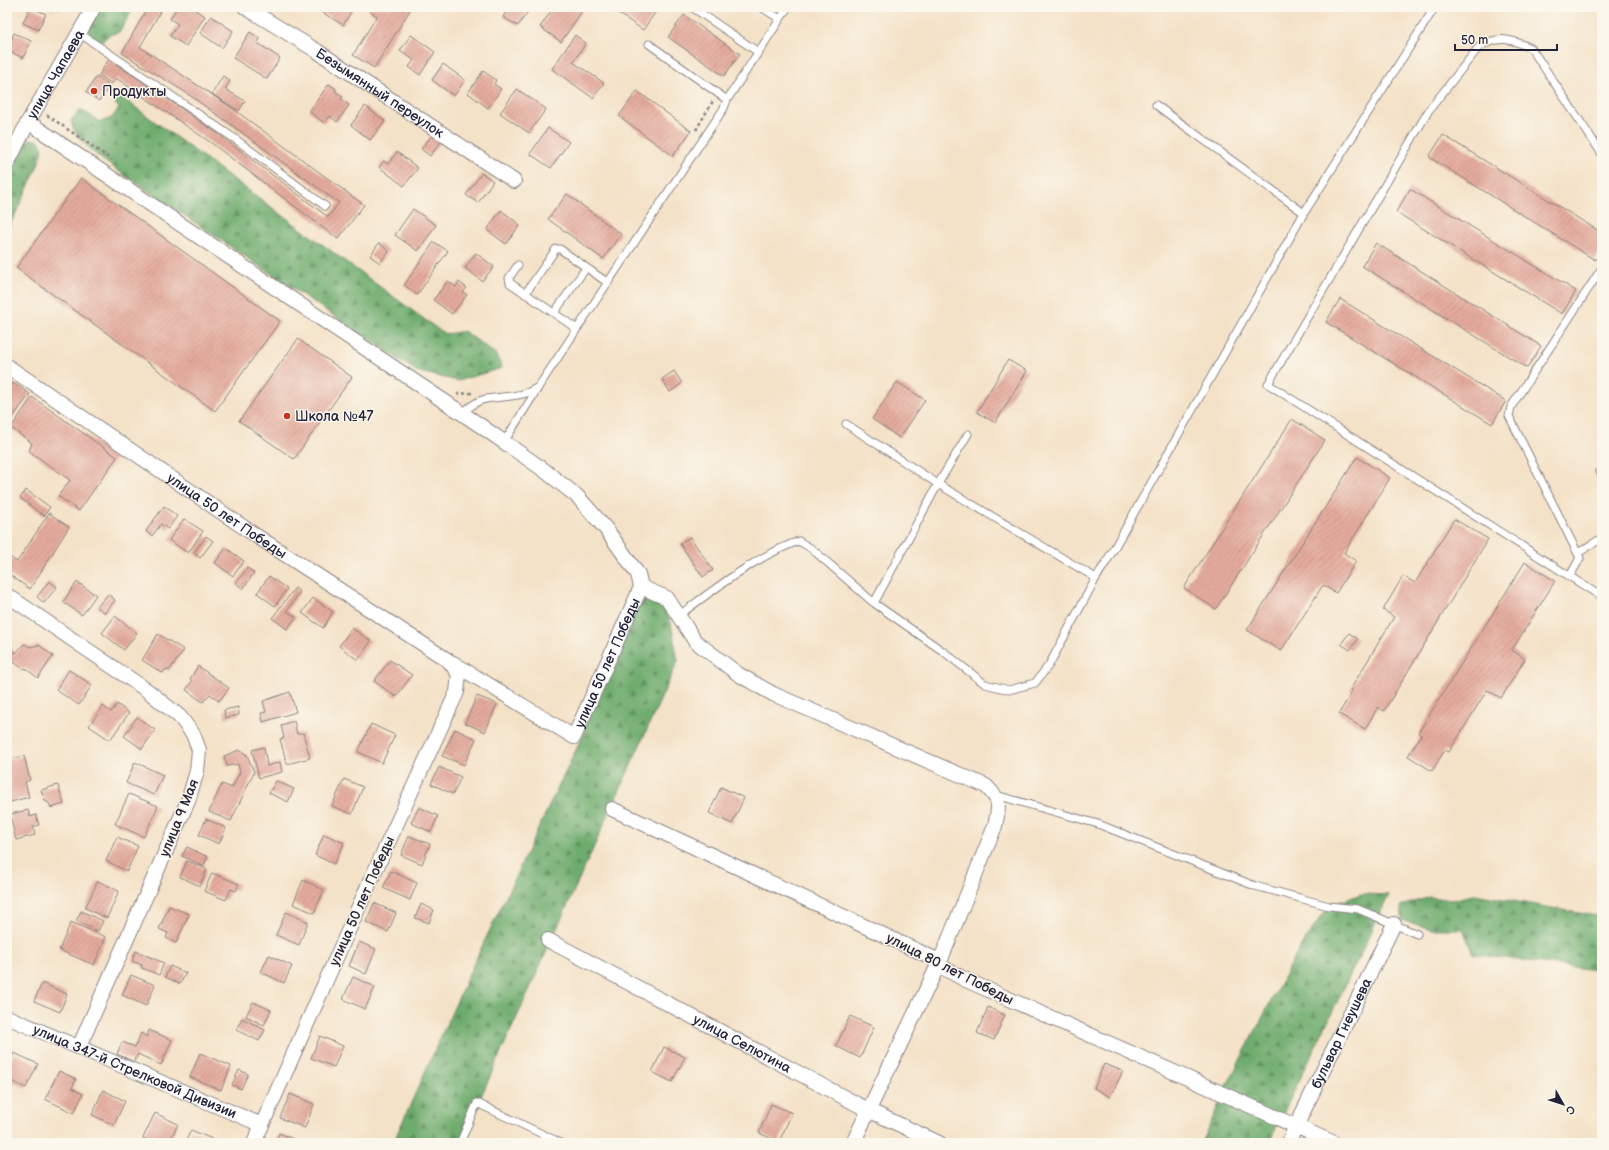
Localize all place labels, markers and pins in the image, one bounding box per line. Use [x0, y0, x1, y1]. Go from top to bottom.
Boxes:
place label: Продукты [102, 83, 166, 100]
marker: Продукты [89, 86, 99, 96]
place label: Школа №47 [295, 408, 373, 425]
marker: Школа №47 [282, 411, 292, 421]

